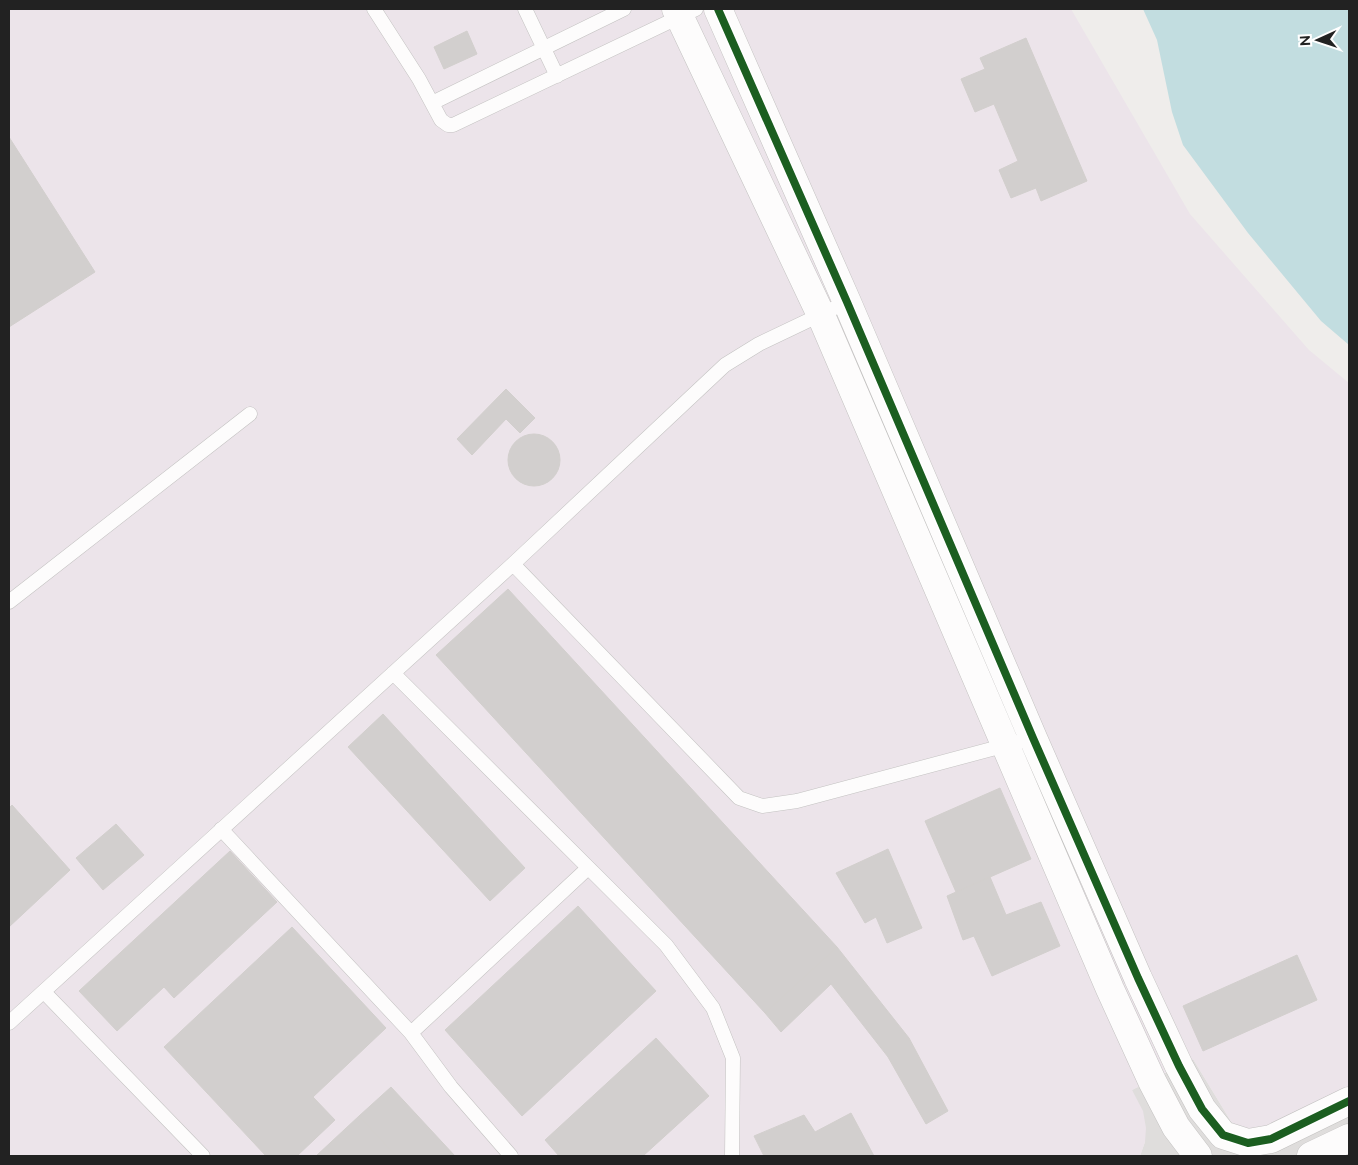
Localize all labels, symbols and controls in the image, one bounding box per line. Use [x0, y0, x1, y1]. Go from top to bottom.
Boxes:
north arrow [1293, 15, 1343, 65]
text: N [1297, 35, 1313, 46]

